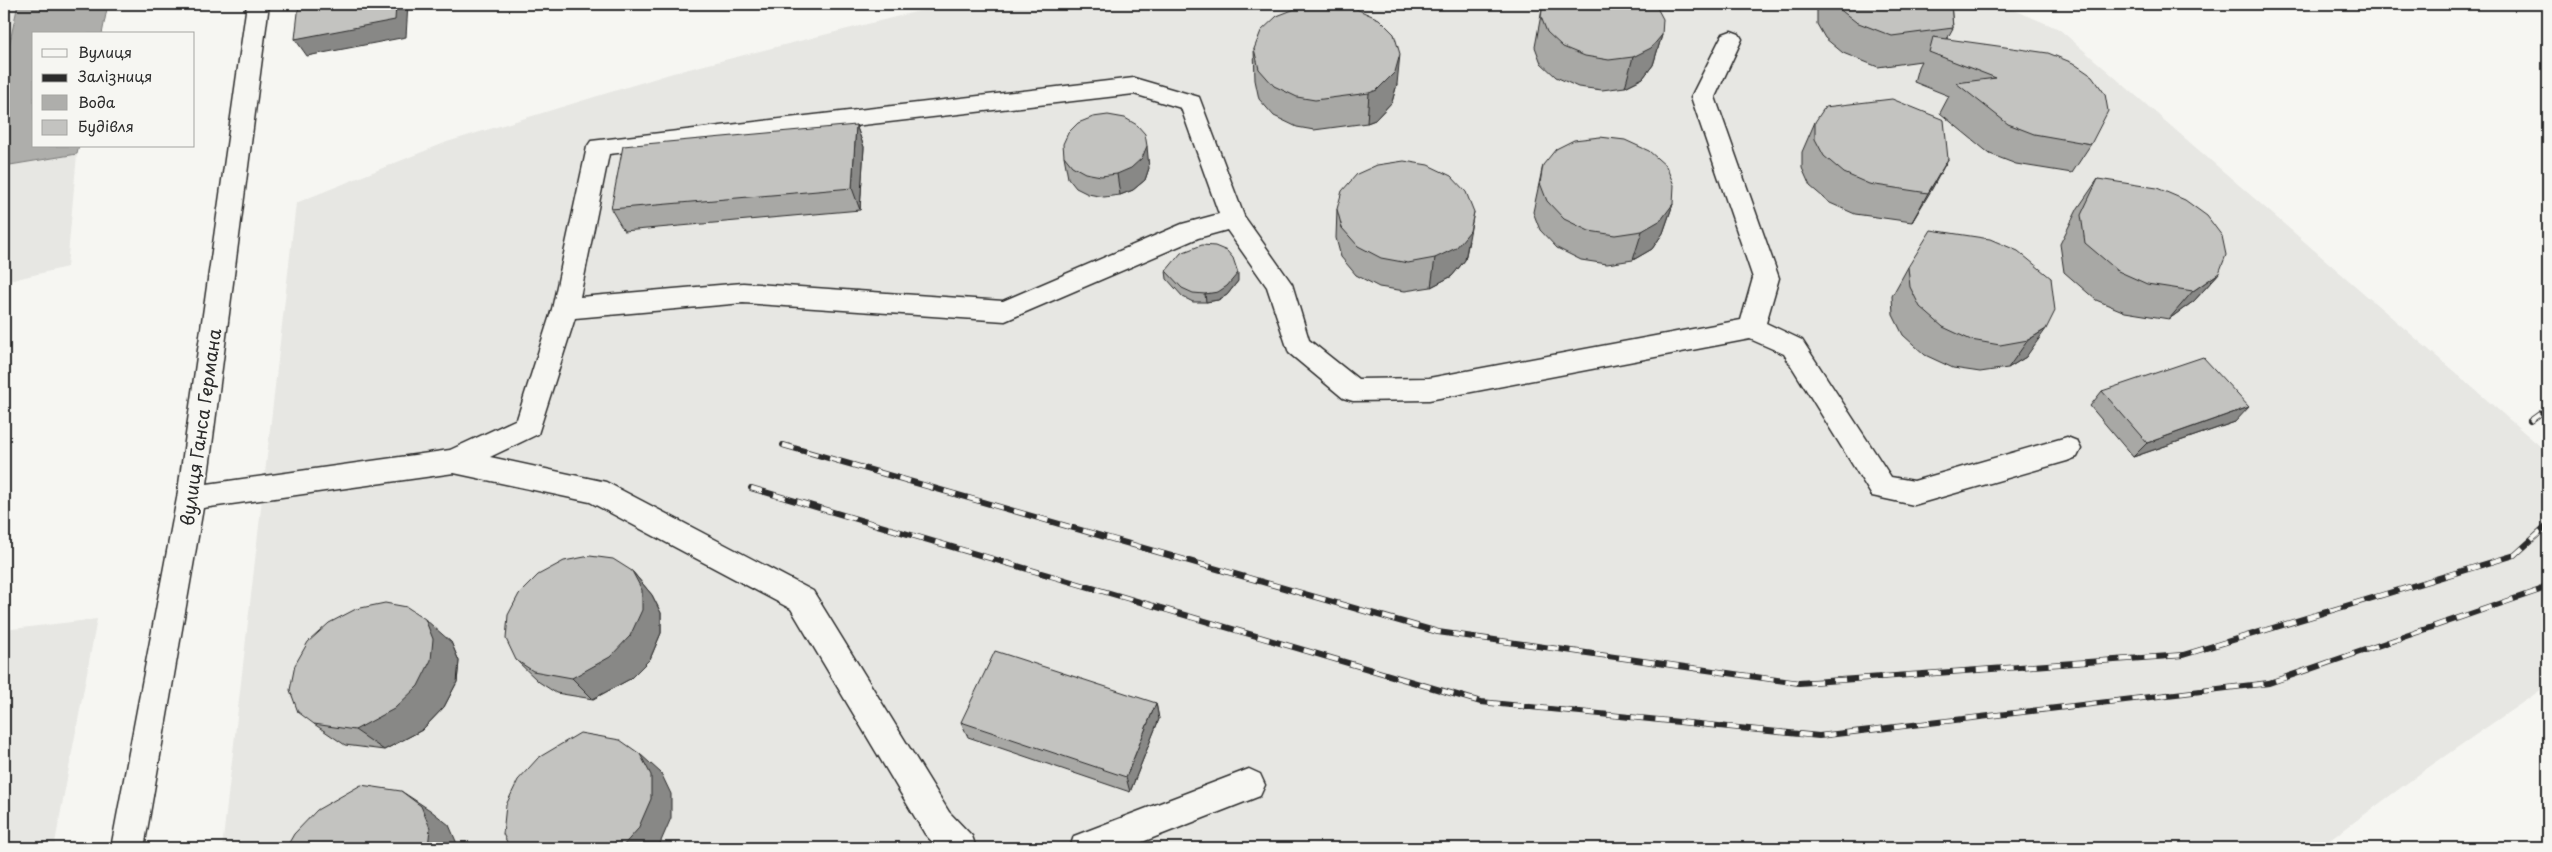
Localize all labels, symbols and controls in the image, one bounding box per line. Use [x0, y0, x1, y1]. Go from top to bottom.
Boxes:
legend [32, 32, 195, 148]
text: Вулиця [78, 40, 132, 63]
text: Залізниця [77, 64, 152, 87]
text: Вода [78, 90, 116, 113]
text: Будівля [78, 114, 134, 137]
street label: вулиця Ганса Германа [173, 326, 227, 527]

